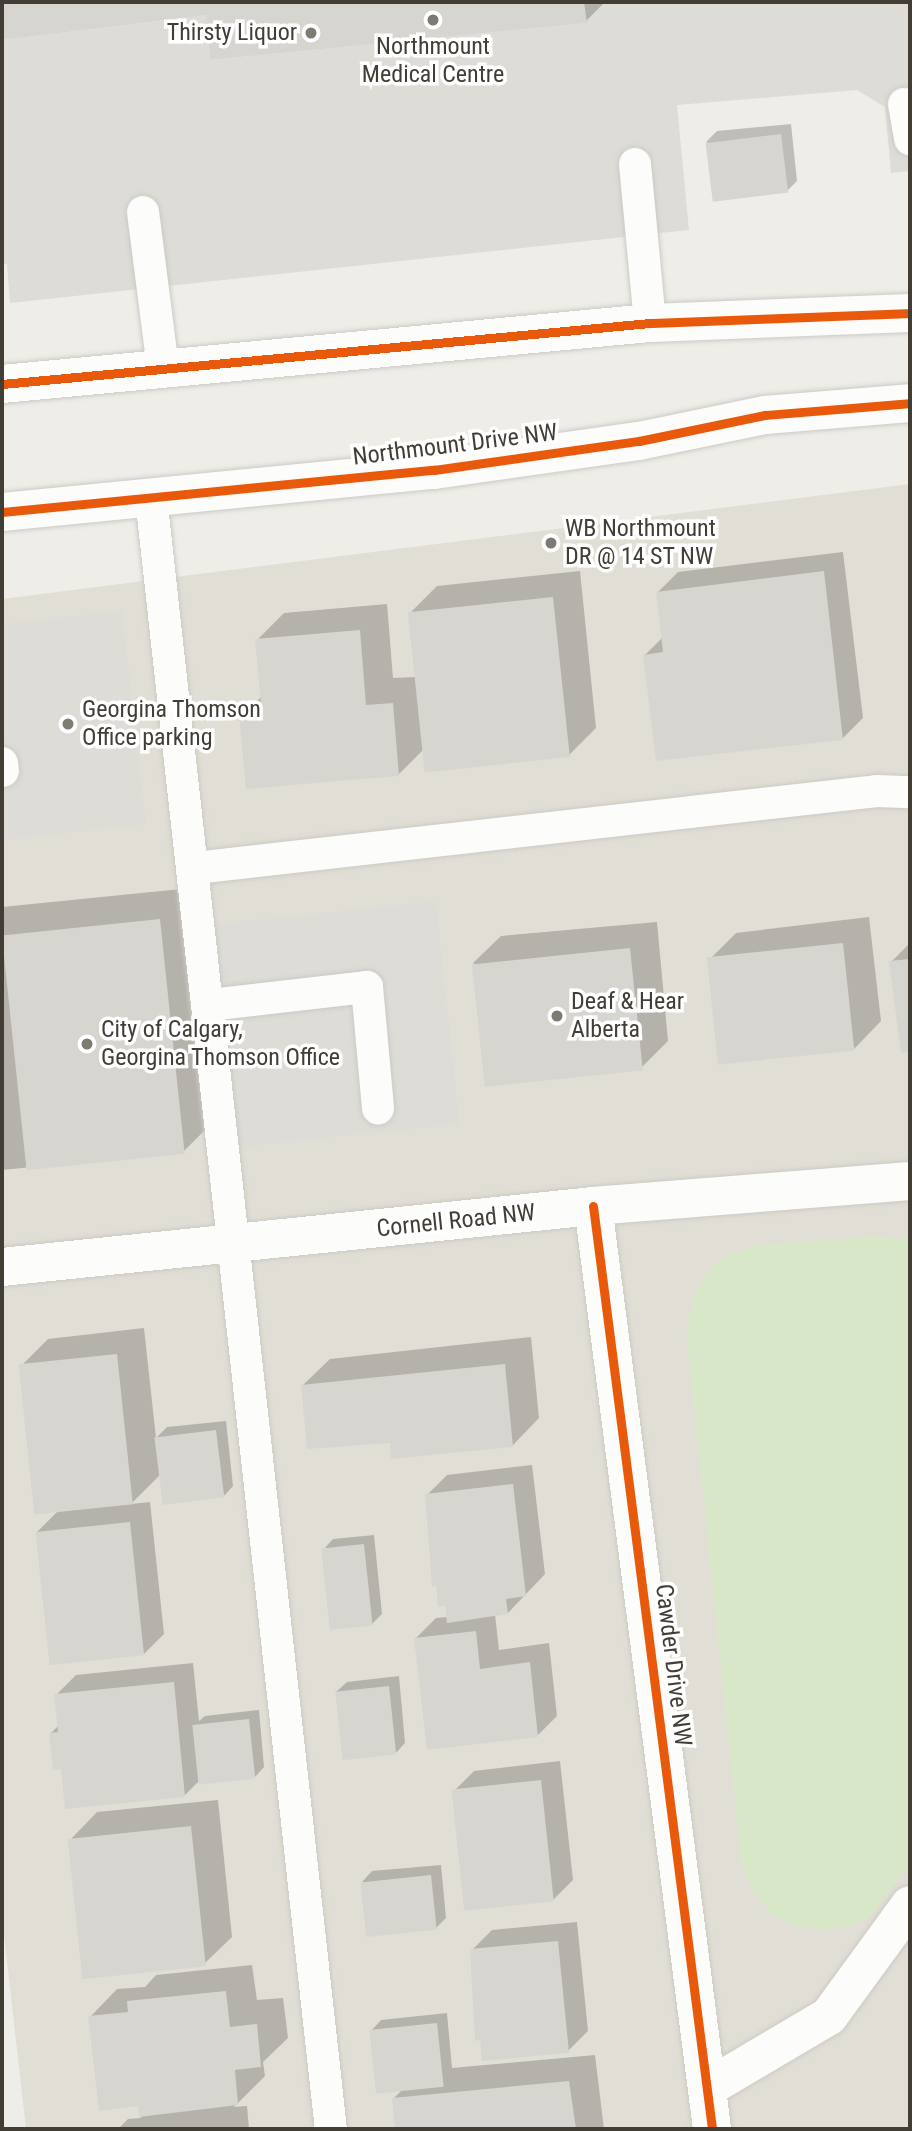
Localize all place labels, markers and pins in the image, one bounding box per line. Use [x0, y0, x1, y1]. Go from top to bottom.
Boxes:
marker: Northmount Medical Centre [423, 10, 443, 30]
place label: Thirsty Liquor [167, 19, 297, 47]
marker: Thirsty Liquor [303, 25, 319, 41]
place label: Northmount Medical Centre [362, 33, 504, 89]
place label: WB Northmount DR @ 14 ST NW [565, 515, 716, 571]
marker: WB Northmount DR @ 14 ST NW [543, 535, 559, 551]
place label: Georgina Thomson Office parking [82, 696, 261, 752]
marker: Georgina Thomson Office parking [60, 716, 76, 732]
place label: Deaf & Hear Alberta [571, 988, 684, 1044]
marker: Deaf & Hear Alberta [549, 1008, 565, 1024]
place label: City of Calgary, Georgina Thomson Office [101, 1016, 340, 1072]
marker: City of Calgary, Georgina Thomson Office [79, 1036, 95, 1052]

